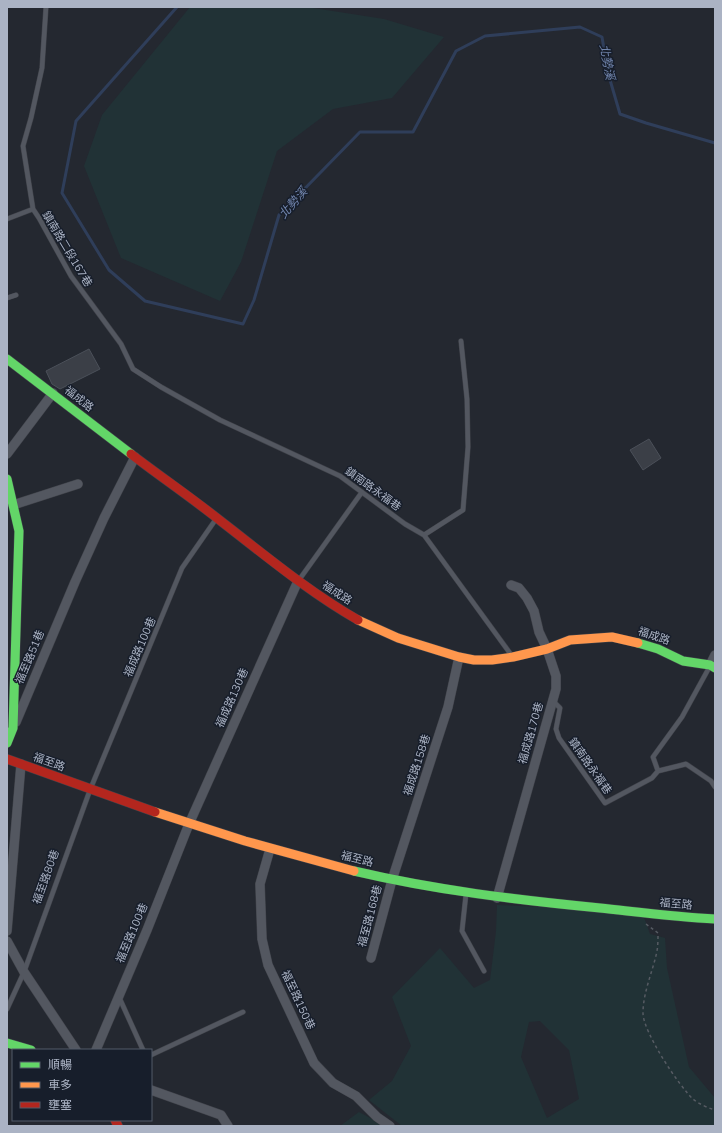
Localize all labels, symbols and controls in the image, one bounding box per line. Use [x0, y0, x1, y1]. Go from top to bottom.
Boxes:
water label: 北勢溪 [596, 43, 619, 83]
water label: 北勢溪 [275, 183, 312, 222]
street label: 鎮南路二段167巷 [38, 208, 96, 290]
street label: 福成路 [61, 383, 97, 415]
street label: 鎮南路永福巷 [342, 464, 404, 514]
street label: 福成路 [319, 578, 355, 608]
street label: 福成路100巷 [121, 615, 159, 679]
street label: 福成路 [636, 624, 672, 648]
street label: 福至路51巷 [12, 628, 48, 686]
street label: 福成路130巷 [212, 666, 252, 730]
street label: 福成路170巷 [515, 700, 547, 766]
street label: 福成路158巷 [400, 732, 434, 798]
street label: 鎮南路永福巷 [565, 735, 615, 797]
street label: 福至路 [31, 749, 67, 775]
street label: 福至路80巷 [29, 848, 63, 906]
street label: 福至路 [339, 848, 375, 870]
street label: 福至路168巷 [354, 883, 386, 949]
street label: 福至路 [659, 895, 693, 913]
street label: 福至路100巷 [113, 901, 151, 965]
street label: 福至路150巷 [278, 968, 318, 1032]
legend [12, 1049, 152, 1121]
text: 順暢 [48, 1057, 72, 1073]
text: 車多 [48, 1077, 72, 1093]
text: 壅塞 [48, 1097, 72, 1113]

